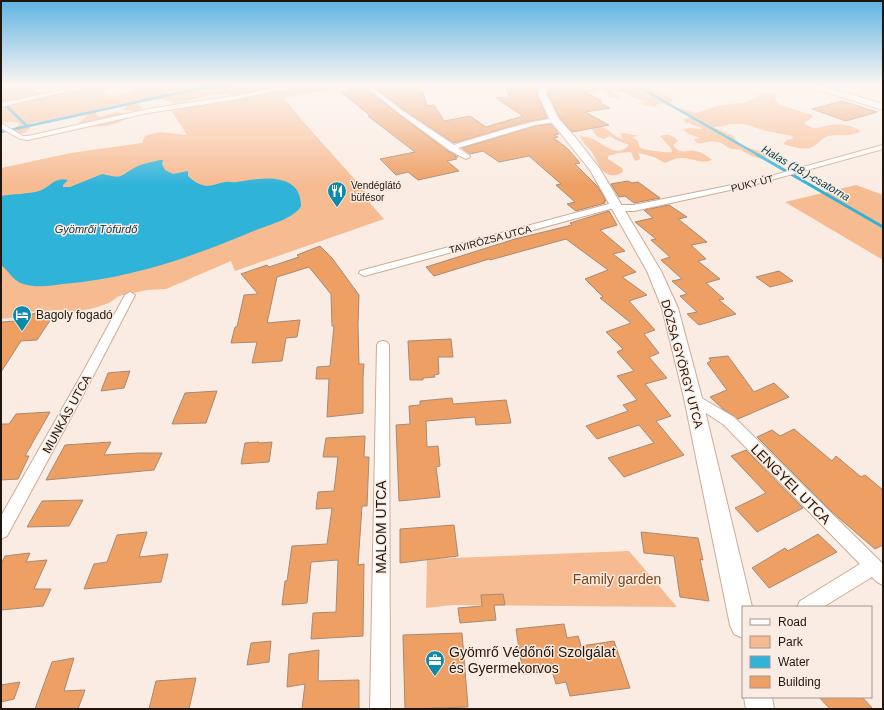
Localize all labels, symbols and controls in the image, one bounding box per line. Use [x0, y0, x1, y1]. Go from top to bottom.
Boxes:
water label: Halas (18.)-csatorna [760, 143, 852, 203]
street label: PUKY ÚT [730, 172, 774, 194]
restaurant icon: Vendéglátó büfésor [326, 180, 348, 208]
place label: Vendéglátó büfésor [351, 180, 401, 203]
street label: TAVIRÓZSA UTCA [448, 222, 533, 256]
water label: Gyömrői Tófürdő [55, 223, 138, 235]
street label: DÓZSA GYÖRGY UTCA [658, 298, 707, 430]
hotel icon: Bagoly fogadó [11, 304, 33, 332]
place label: Bagoly fogadó [36, 308, 113, 322]
street label: MUNKÁS UTCA [39, 372, 94, 456]
street label: LENGYEL UTCA [748, 441, 835, 528]
street label: MALOM UTCA [373, 480, 389, 574]
park label: Family garden [573, 571, 661, 587]
legend [742, 606, 872, 698]
text: Road [778, 615, 807, 629]
text: Park [778, 635, 804, 649]
place label: Gyömrő Védőnői Szolgálat és Gyermekorvos [449, 644, 616, 676]
office icon: Gyömrő Védőnői Szolgálat és Gyermekorvos [424, 649, 446, 677]
text: Water [778, 655, 810, 669]
text: Building [778, 675, 821, 689]

